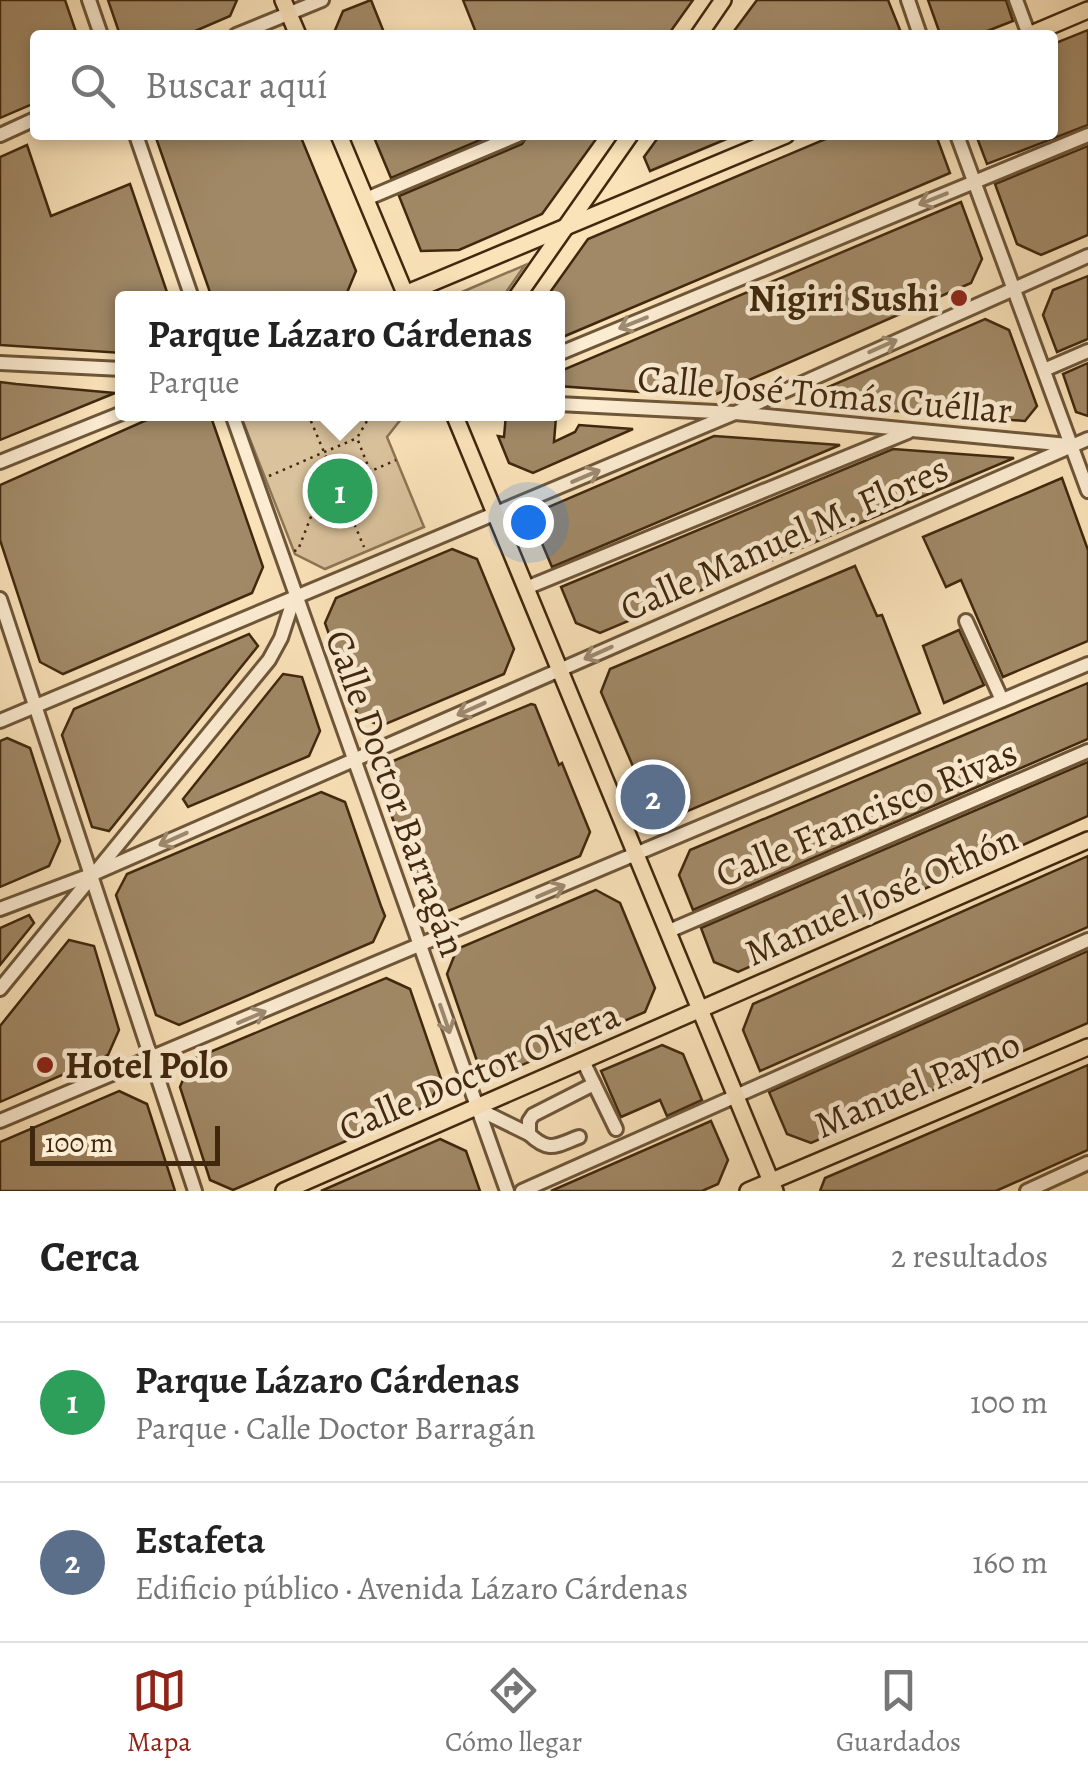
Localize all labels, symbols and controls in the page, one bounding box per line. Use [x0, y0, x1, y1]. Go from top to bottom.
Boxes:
search box [30, 30, 1058, 140]
icon: search [65, 58, 120, 113]
text: Buscar aquí [145, 59, 328, 111]
one-way arrow [919, 192, 949, 210]
place label: Nigiri Sushi [748, 272, 939, 324]
marker: Nigiri Sushi [948, 287, 970, 309]
popup [115, 291, 565, 421]
text: Parque Lázaro Cárdenas [148, 308, 532, 360]
one-way arrow [618, 315, 649, 333]
one-way arrow [867, 336, 898, 354]
street label: Calle José Tomás Cuéllar [635, 352, 1015, 436]
text: Parque [148, 360, 240, 404]
street label: Calle Manuel M. Flores [612, 442, 956, 634]
pin: 1 [308, 454, 372, 528]
one-way arrow [570, 466, 601, 484]
your location [503, 497, 554, 548]
street label: Calle Doctor Barragán [313, 623, 479, 963]
one-way arrow [583, 645, 613, 663]
one-way arrow [457, 700, 487, 719]
street label: Calle Francisco Rivas [707, 726, 1025, 900]
pin: 2 [620, 760, 686, 834]
street label: Manuel José Othón [736, 812, 1026, 978]
one-way arrow [158, 831, 189, 849]
one-way arrow [536, 881, 566, 899]
street label: Calle Doctor Olvera [330, 988, 628, 1154]
one-way arrow [437, 1003, 455, 1034]
one-way arrow [236, 1006, 267, 1024]
street label: Manuel Payno [806, 1017, 1028, 1151]
place label: Hotel Polo [65, 1039, 229, 1091]
marker: Hotel Polo [34, 1054, 56, 1076]
scale bar [30, 1121, 220, 1166]
text: 100 m [45, 1124, 113, 1162]
text: Cerca [40, 1228, 139, 1285]
text: 2 resultados [891, 1234, 1048, 1278]
text: Parque Lázaro Cárdenas [135, 1354, 520, 1406]
text: 1 [67, 1380, 78, 1424]
text: 100 m [970, 1380, 1048, 1424]
text: Parque · Calle Doctor Barragán [135, 1406, 536, 1450]
text: Estafeta [135, 1514, 265, 1566]
text: 2 [65, 1540, 80, 1584]
text: 160 m [972, 1540, 1048, 1584]
text: Edificio público · Avenida Lázaro Cárdenas [135, 1566, 688, 1610]
tab: Mapa [127, 1663, 191, 1761]
tab: Cómo llegar [445, 1663, 582, 1761]
tab: Guardados [836, 1663, 961, 1761]

